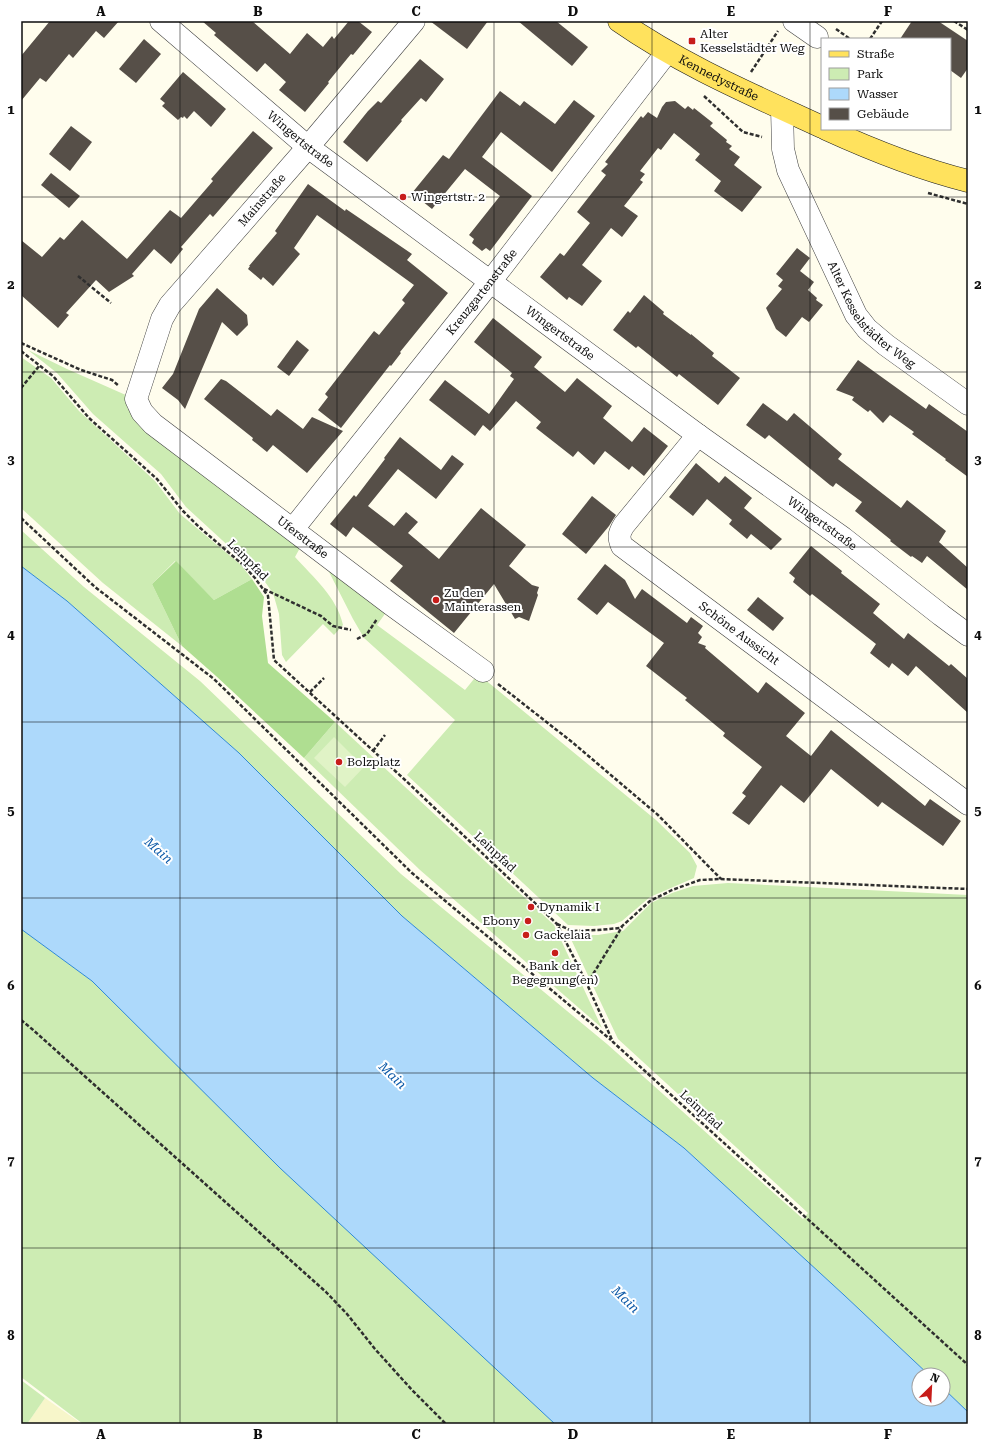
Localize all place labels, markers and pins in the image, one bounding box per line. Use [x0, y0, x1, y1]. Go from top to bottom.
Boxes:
place label: Alter Kesselstädter Weg [700, 27, 805, 55]
marker: Alter Kesselstädter Weg [687, 36, 697, 46]
place label: Wingertstr. 2 [411, 190, 485, 204]
marker: Wingertstr. 2 [398, 192, 408, 202]
place label: Zu den Mainterassen [444, 586, 522, 614]
marker: Zu den Mainterassen [431, 595, 441, 605]
place label: Bolzplatz [347, 755, 400, 769]
marker: Bolzplatz [334, 757, 344, 767]
place label: Dynamik I [539, 900, 600, 914]
marker: Dynamik I [526, 902, 536, 912]
place label: Ebony [482, 914, 521, 928]
marker: Ebony [523, 916, 533, 926]
place label: Gackelaia [534, 928, 591, 942]
marker: Gackelaia [521, 930, 531, 940]
marker: Bank der Begegnung(en) [550, 948, 560, 958]
place label: Bank der Begegnung(en) [512, 959, 598, 987]

